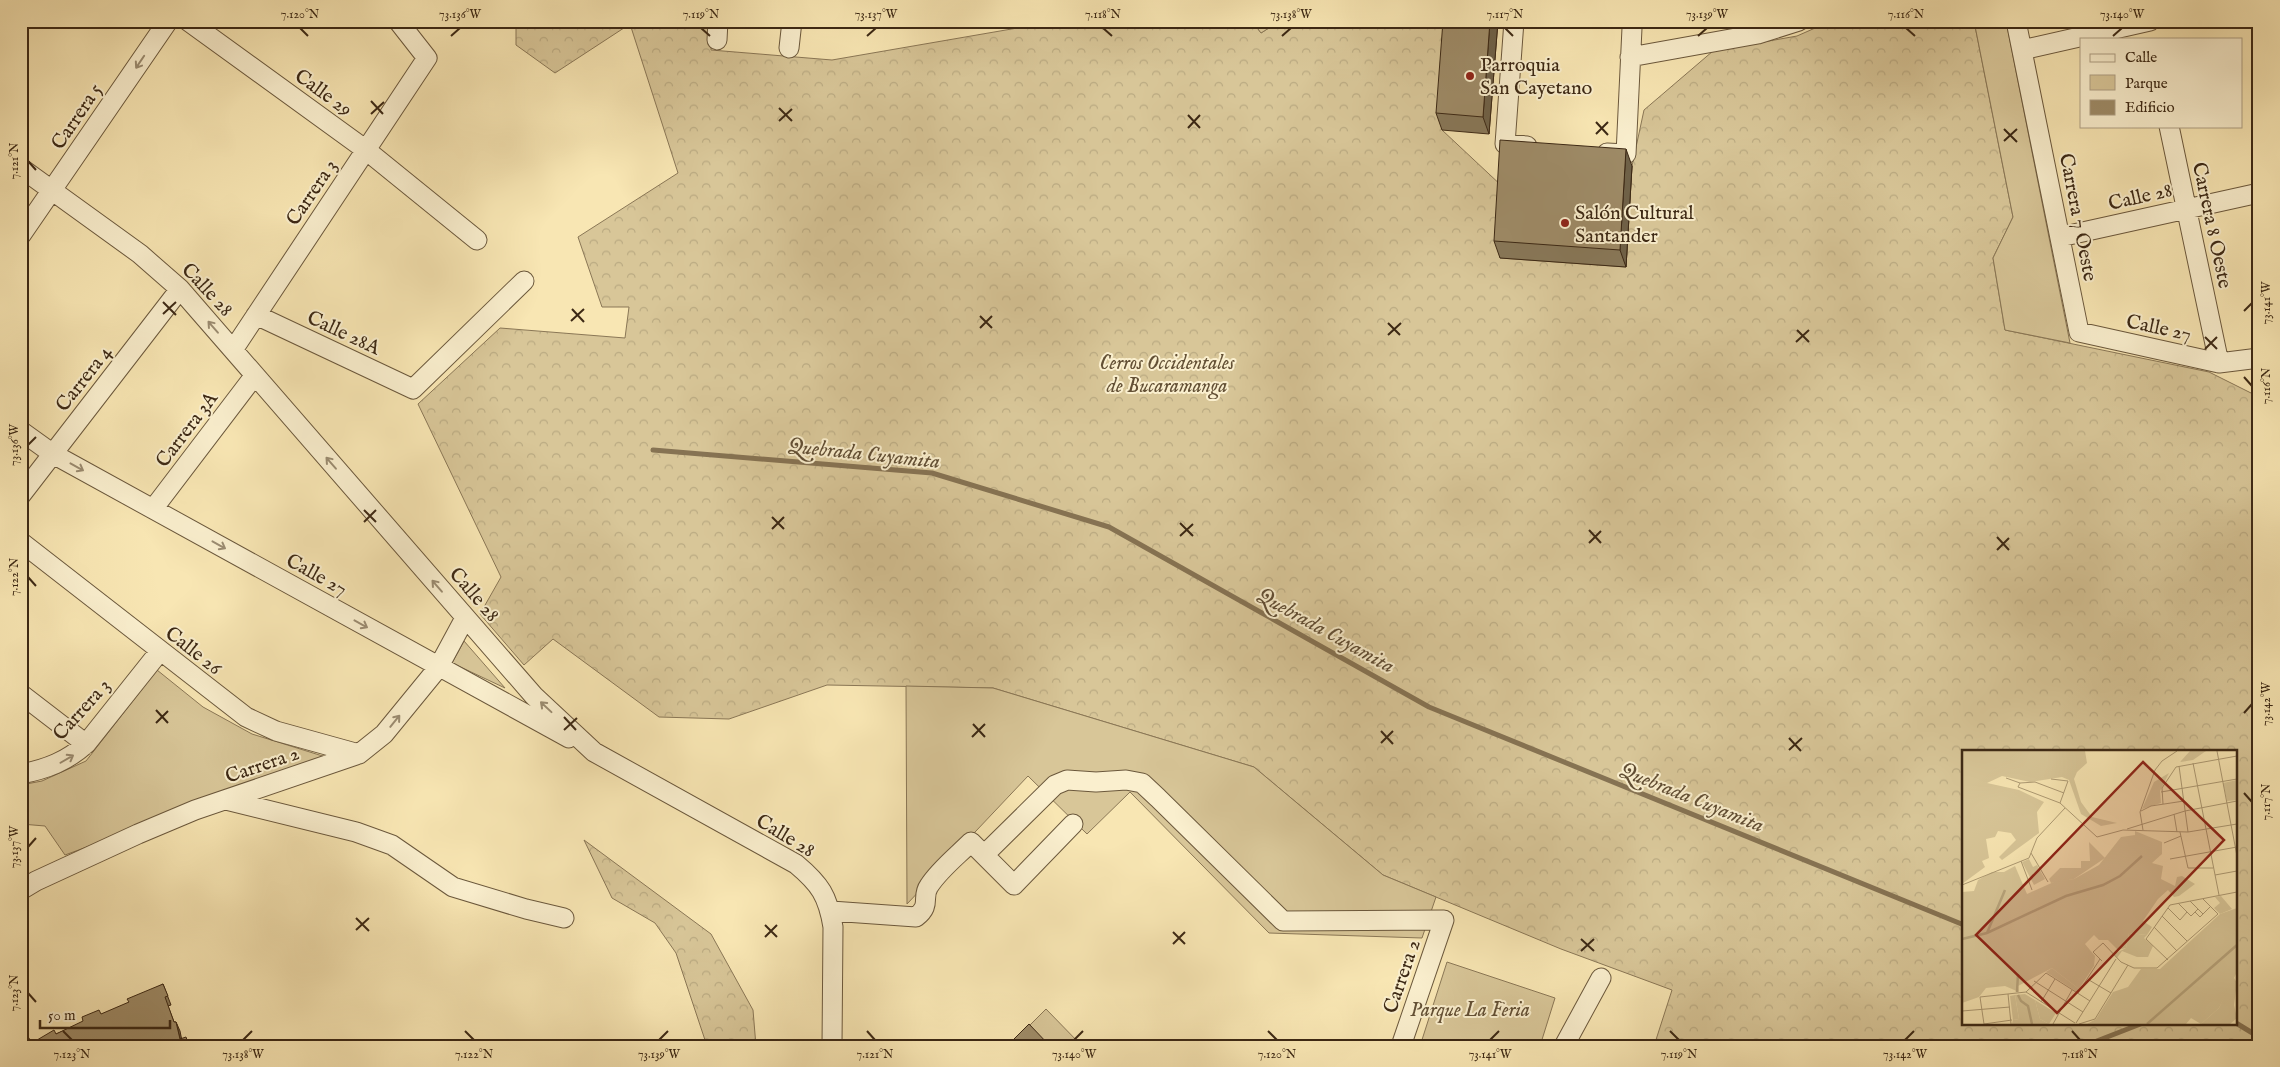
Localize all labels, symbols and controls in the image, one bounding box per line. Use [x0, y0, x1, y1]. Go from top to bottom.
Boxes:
text: 7.120°N [281, 7, 320, 22]
text: 73.136°W [439, 7, 482, 22]
text: 7.119°N [683, 7, 720, 22]
text: 73.137°W [855, 7, 898, 22]
text: 7.118°N [1085, 7, 1122, 22]
text: 73.138°W [1270, 7, 1312, 22]
text: 7.117°N [1487, 7, 1524, 22]
text: 73.139°W [1686, 7, 1729, 22]
text: 7.116°N [1888, 7, 1925, 22]
text: 73.140°W [2100, 7, 2145, 22]
legend [2080, 38, 2242, 128]
text: Calle [2125, 48, 2157, 67]
place label: Parroquia San Cayetano [1480, 53, 1593, 101]
one-way arrow [135, 54, 145, 68]
street label: Calle 29 [289, 64, 357, 123]
marker: Parroquia San Cayetano [1464, 70, 1476, 82]
text: Parque [2125, 74, 2168, 93]
street label: Carrera 5 [46, 79, 108, 155]
text: Edificio [2125, 98, 2175, 117]
text: 7.121°N [7, 142, 22, 179]
street label: Carrera 7 Oeste [2053, 151, 2102, 283]
street label: Carrera 3 [281, 155, 343, 231]
street label: Carrera 8 Oeste [2186, 160, 2237, 291]
street label: Calle 28 [2106, 178, 2175, 217]
place label: Salón Cultural Santander [1575, 201, 1694, 249]
marker: Salón Cultural Santander [1559, 217, 1571, 229]
street label: Calle 28 [176, 258, 238, 322]
text: 73.141°W [2259, 281, 2274, 324]
street label: Calle 28A [303, 306, 384, 361]
street label: Calle 27 [2124, 309, 2193, 348]
one-way arrow [207, 320, 219, 333]
street label: Carrera 4 [51, 341, 118, 417]
park label: Cerros Occidentales de Bucaramanga [1100, 351, 1235, 400]
text: 7.116°N [2259, 367, 2274, 404]
street label: Carrera 3A [151, 387, 224, 473]
text: 73.136°W [7, 423, 22, 466]
water label: Quebrada Cuyamita [786, 433, 941, 476]
one-way arrow [325, 456, 336, 469]
one-way arrow [69, 462, 84, 472]
one-way arrow [211, 541, 226, 551]
street label: Calle 27 [281, 548, 351, 602]
text: 7.122°N [7, 557, 22, 596]
street label: Calle 28 [443, 562, 504, 628]
one-way arrow [431, 579, 443, 592]
water label: Quebrada Cuyamita [1252, 582, 1399, 680]
one-way arrow [354, 619, 369, 629]
street label: Calle 26 [160, 621, 227, 681]
street label: Carrera 3 [48, 674, 116, 746]
text: 73.142°W [2259, 681, 2274, 726]
one-way arrow [539, 701, 552, 713]
one-way arrow [389, 715, 400, 728]
street label: Carrera 2 [222, 741, 303, 790]
inset map [1962, 750, 2238, 1024]
one-way arrow [59, 753, 73, 763]
water label: Quebrada Cuyamita [1615, 757, 1767, 840]
text: 7.117°N [2259, 783, 2274, 820]
street label: Calle 28 [751, 809, 819, 864]
text: 73.137°W [7, 825, 22, 868]
street label: Carrera 2 [1378, 936, 1427, 1017]
text: 7.123°N [7, 974, 22, 1011]
scale bar [40, 997, 170, 1029]
park label: Parque La Feria [1410, 998, 1530, 1023]
text: 50 m [48, 1006, 76, 1025]
text: 7.123°N [54, 1047, 91, 1062]
text: 73.138°W [222, 1047, 264, 1062]
text: 7.122°N [455, 1047, 494, 1062]
text: 73.139°W [638, 1047, 681, 1062]
text: 7.121°N [857, 1047, 894, 1062]
text: 73.140°W [1052, 1047, 1097, 1062]
text: 7.120°N [1258, 1047, 1297, 1062]
text: 73.141°W [1469, 1047, 1512, 1062]
text: 7.119°N [1661, 1047, 1698, 1062]
text: 73.142°W [1883, 1047, 1928, 1062]
text: 7.118°N [2062, 1047, 2099, 1062]

